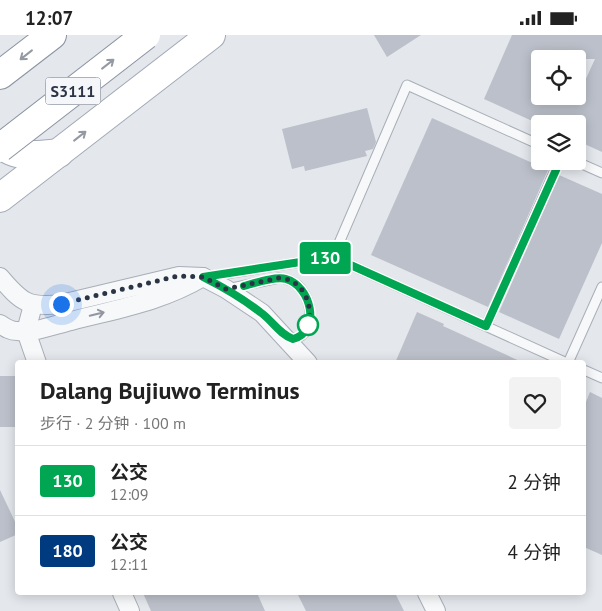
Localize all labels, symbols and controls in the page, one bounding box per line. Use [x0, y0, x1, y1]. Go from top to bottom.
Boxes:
text: 12:07 [25, 6, 73, 30]
one-way arrow [19, 50, 33, 60]
map controls [531, 50, 586, 170]
button: locate [531, 50, 586, 105]
one-way arrow [101, 59, 114, 70]
road number: S3111 [46, 77, 100, 105]
button: layers [531, 115, 586, 170]
one-way arrow [74, 131, 87, 142]
line badge: 130 [296, 242, 354, 274]
text: 130 [310, 246, 340, 269]
your location [49, 292, 74, 317]
one-way arrow [89, 309, 105, 318]
unlabelled marker [297, 314, 319, 336]
text: Dalang Bujiuwo Terminus [40, 375, 300, 406]
button: heart [509, 377, 561, 429]
text: 步行 · 2 分钟 · 100 m [40, 413, 186, 433]
text: 公交 [110, 460, 148, 484]
text: 130 [52, 469, 83, 492]
text: 2 分钟 [508, 470, 561, 494]
text: 12:09 [110, 484, 148, 504]
text: 公交 [110, 530, 148, 554]
text: 180 [52, 539, 83, 562]
text: 4 分钟 [508, 540, 561, 564]
text: 12:11 [110, 554, 148, 574]

